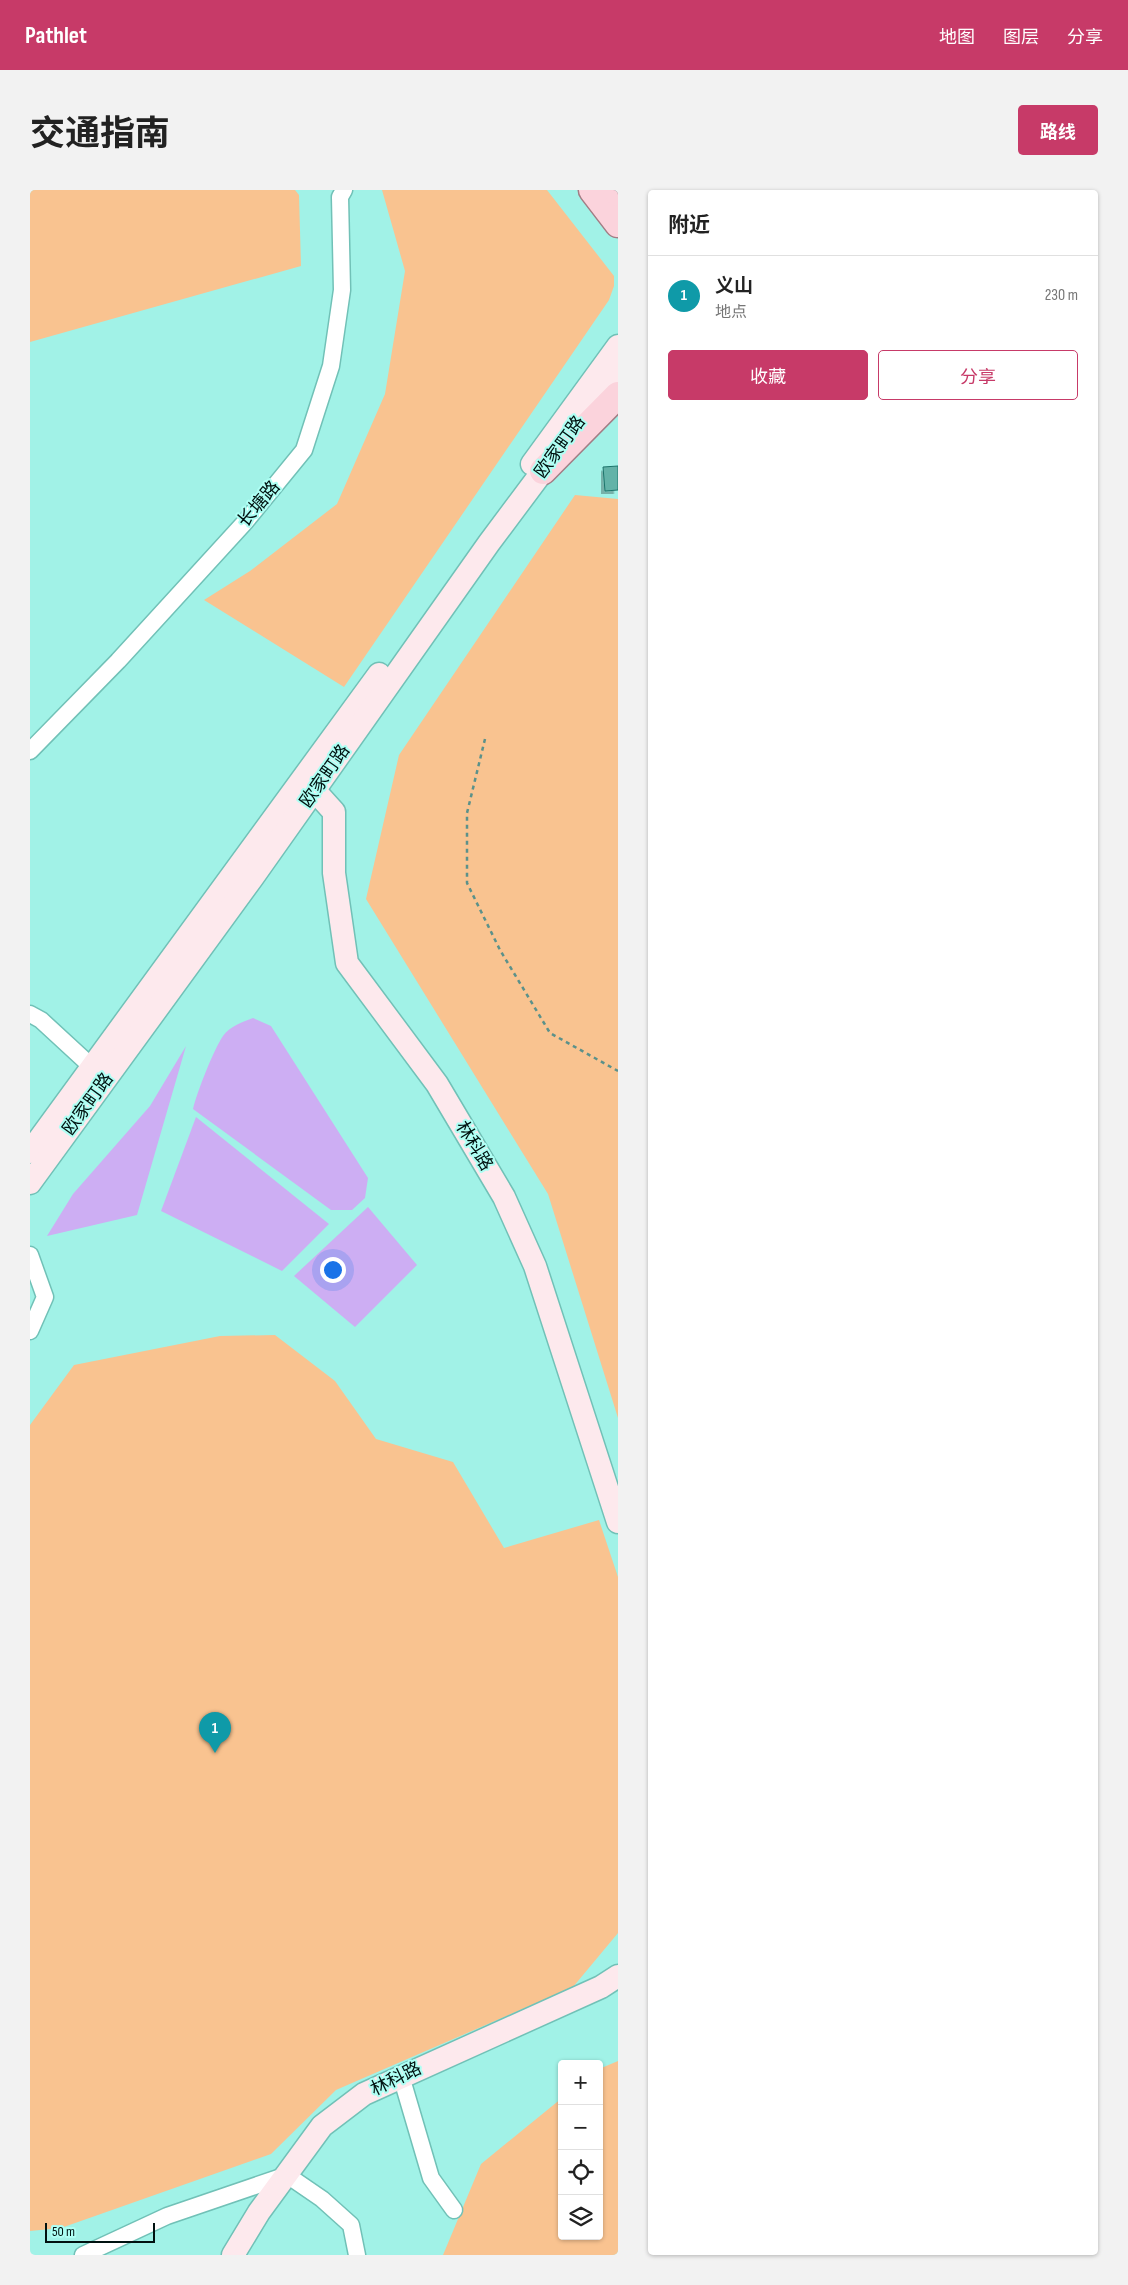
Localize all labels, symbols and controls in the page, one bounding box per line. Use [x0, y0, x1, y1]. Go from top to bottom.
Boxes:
text: Pathlet [25, 21, 87, 50]
text: 地图 [939, 27, 975, 48]
text: 图层 [1003, 27, 1039, 48]
text: 分享 [1067, 27, 1103, 48]
button: 路线 [1018, 105, 1098, 155]
text: 交通指南 [30, 113, 170, 156]
text: 附近 [668, 213, 710, 238]
text: 义山 [715, 275, 753, 298]
text: 1 [681, 286, 687, 305]
text: 230 m [1045, 286, 1078, 305]
text: 地点 [715, 303, 747, 322]
button: 收藏 [668, 350, 868, 400]
button: 分享 [878, 350, 1078, 400]
street label: 欧家町路 [530, 412, 590, 482]
street label: 长塘路 [234, 477, 284, 531]
street label: 欧家町路 [296, 740, 354, 812]
street label: 欧家町路 [58, 1069, 118, 1139]
street label: 林科路 [451, 1117, 497, 1175]
your location [320, 1257, 346, 1283]
pin: 1 [199, 1712, 231, 1753]
street label: 林科路 [367, 2058, 425, 2100]
map controls [558, 2060, 603, 2240]
button: + [558, 2060, 603, 2105]
button: − [558, 2105, 603, 2150]
button: locate [558, 2150, 603, 2195]
button: layers [558, 2195, 603, 2240]
scale bar [45, 2220, 155, 2243]
text: 50 m [52, 2223, 75, 2240]

